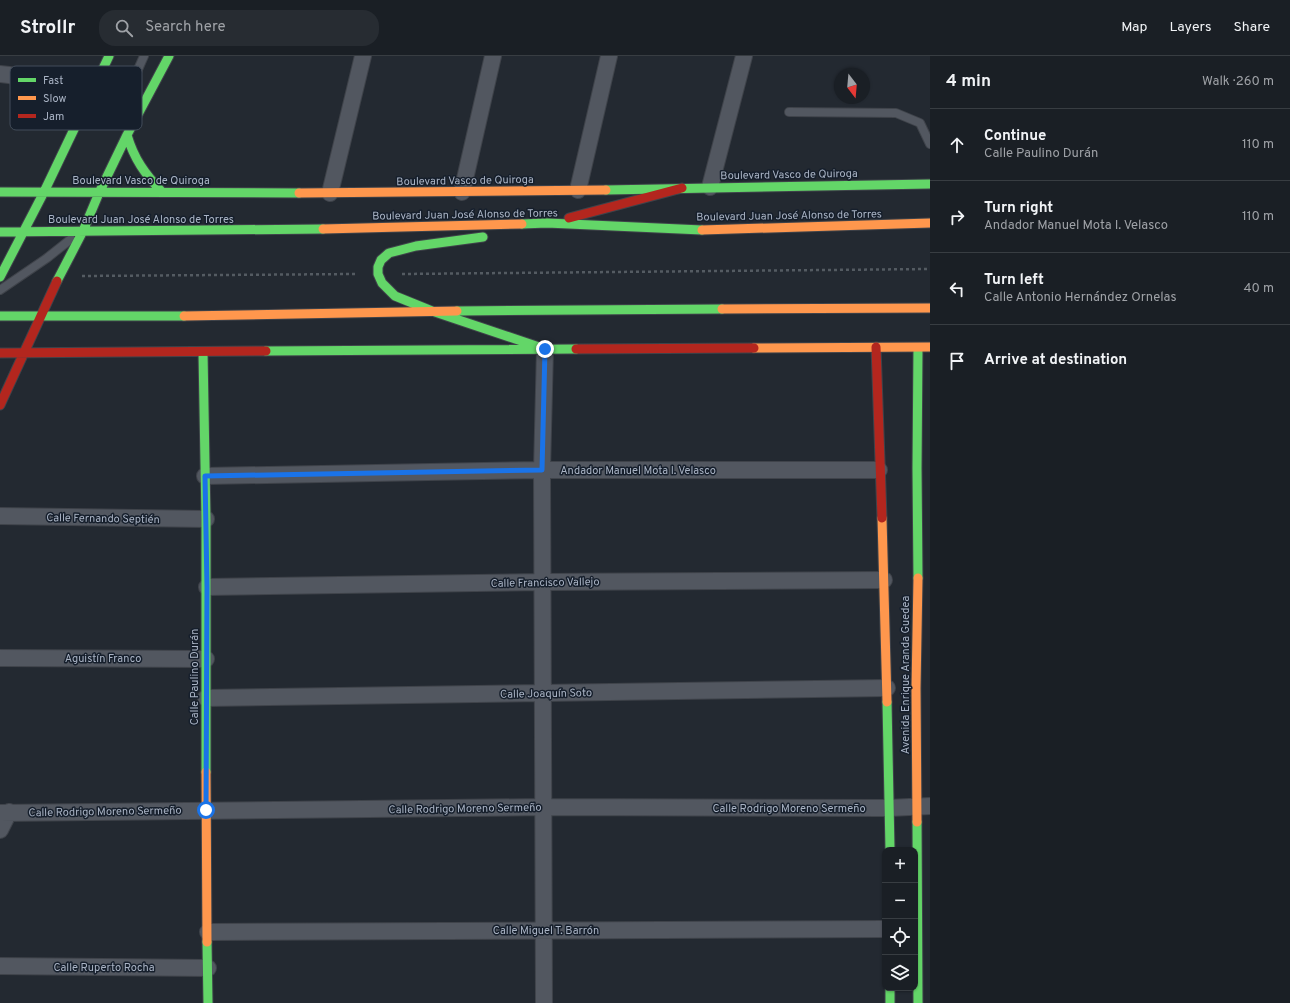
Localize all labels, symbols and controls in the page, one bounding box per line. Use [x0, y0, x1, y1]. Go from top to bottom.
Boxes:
search box [99, 10, 379, 46]
text: Strollr [20, 16, 75, 40]
icon: search [113, 17, 135, 39]
text: Search here [145, 18, 225, 37]
text: Map [1121, 19, 1147, 36]
text: Layers [1169, 19, 1211, 36]
text: Share [1233, 19, 1270, 36]
legend [10, 66, 142, 130]
north arrow [834, 68, 870, 104]
text: 4 min [946, 71, 991, 93]
text: Fast [43, 74, 63, 88]
text: Walk · 260 m [1202, 74, 1274, 90]
text: Slow [43, 92, 66, 106]
text: Jam [43, 110, 64, 124]
text: Continue [984, 127, 1046, 146]
icon: ahead [946, 134, 968, 156]
text: 110 m [1242, 137, 1274, 153]
text: Calle Paulino Durán [984, 146, 1098, 162]
street label: Boulevard Vasco de Quiroga [720, 167, 858, 183]
street label: Boulevard Vasco de Quiroga [396, 173, 534, 189]
street label: Boulevard Vasco de Quiroga [72, 174, 210, 188]
text: Turn right [984, 199, 1053, 218]
street label: Boulevard Juan José Alonso de Torres [372, 206, 558, 224]
icon: right [946, 206, 968, 228]
street label: Boulevard Juan José Alonso de Torres [696, 207, 882, 225]
text: 110 m [1242, 209, 1274, 225]
street label: Boulevard Juan José Alonso de Torres [48, 213, 234, 227]
text: Andador Manuel Mota I. Velasco [984, 218, 1168, 234]
text: Turn left [984, 271, 1044, 290]
icon: left [946, 278, 968, 300]
text: 40 m [1244, 281, 1274, 297]
text: Calle Antonio Hernández Ornelas [984, 290, 1177, 306]
route end [536, 340, 554, 358]
icon: arrive [946, 350, 968, 372]
text: Arrive at destination [984, 351, 1127, 370]
street label: Andador Manuel Mota I. Velasco [560, 464, 716, 478]
street label: Calle Fernando Septién [46, 511, 160, 527]
street label: Calle Francisco Vallejo [490, 575, 600, 591]
street label: Avenida Enrique Aranda Guedea [899, 596, 913, 754]
street label: Calle Paulino Durán [188, 629, 202, 725]
street label: Aguistín Franco [65, 652, 141, 666]
street label: Calle Joaquín Soto [500, 686, 592, 702]
route start [197, 801, 215, 819]
street label: Calle Rodrigo Moreno Sermeño [388, 801, 542, 817]
street label: Calle Rodrigo Moreno Sermeño [712, 802, 866, 816]
street label: Calle Rodrigo Moreno Sermeño [28, 804, 182, 820]
map controls [882, 847, 918, 991]
button: + [882, 847, 918, 883]
button: − [882, 883, 918, 919]
button: locate [882, 919, 918, 955]
street label: Calle Miguel T. Barrón [493, 924, 599, 938]
button: layers [882, 955, 918, 991]
street label: Calle Ruperto Rocha [53, 961, 155, 975]

